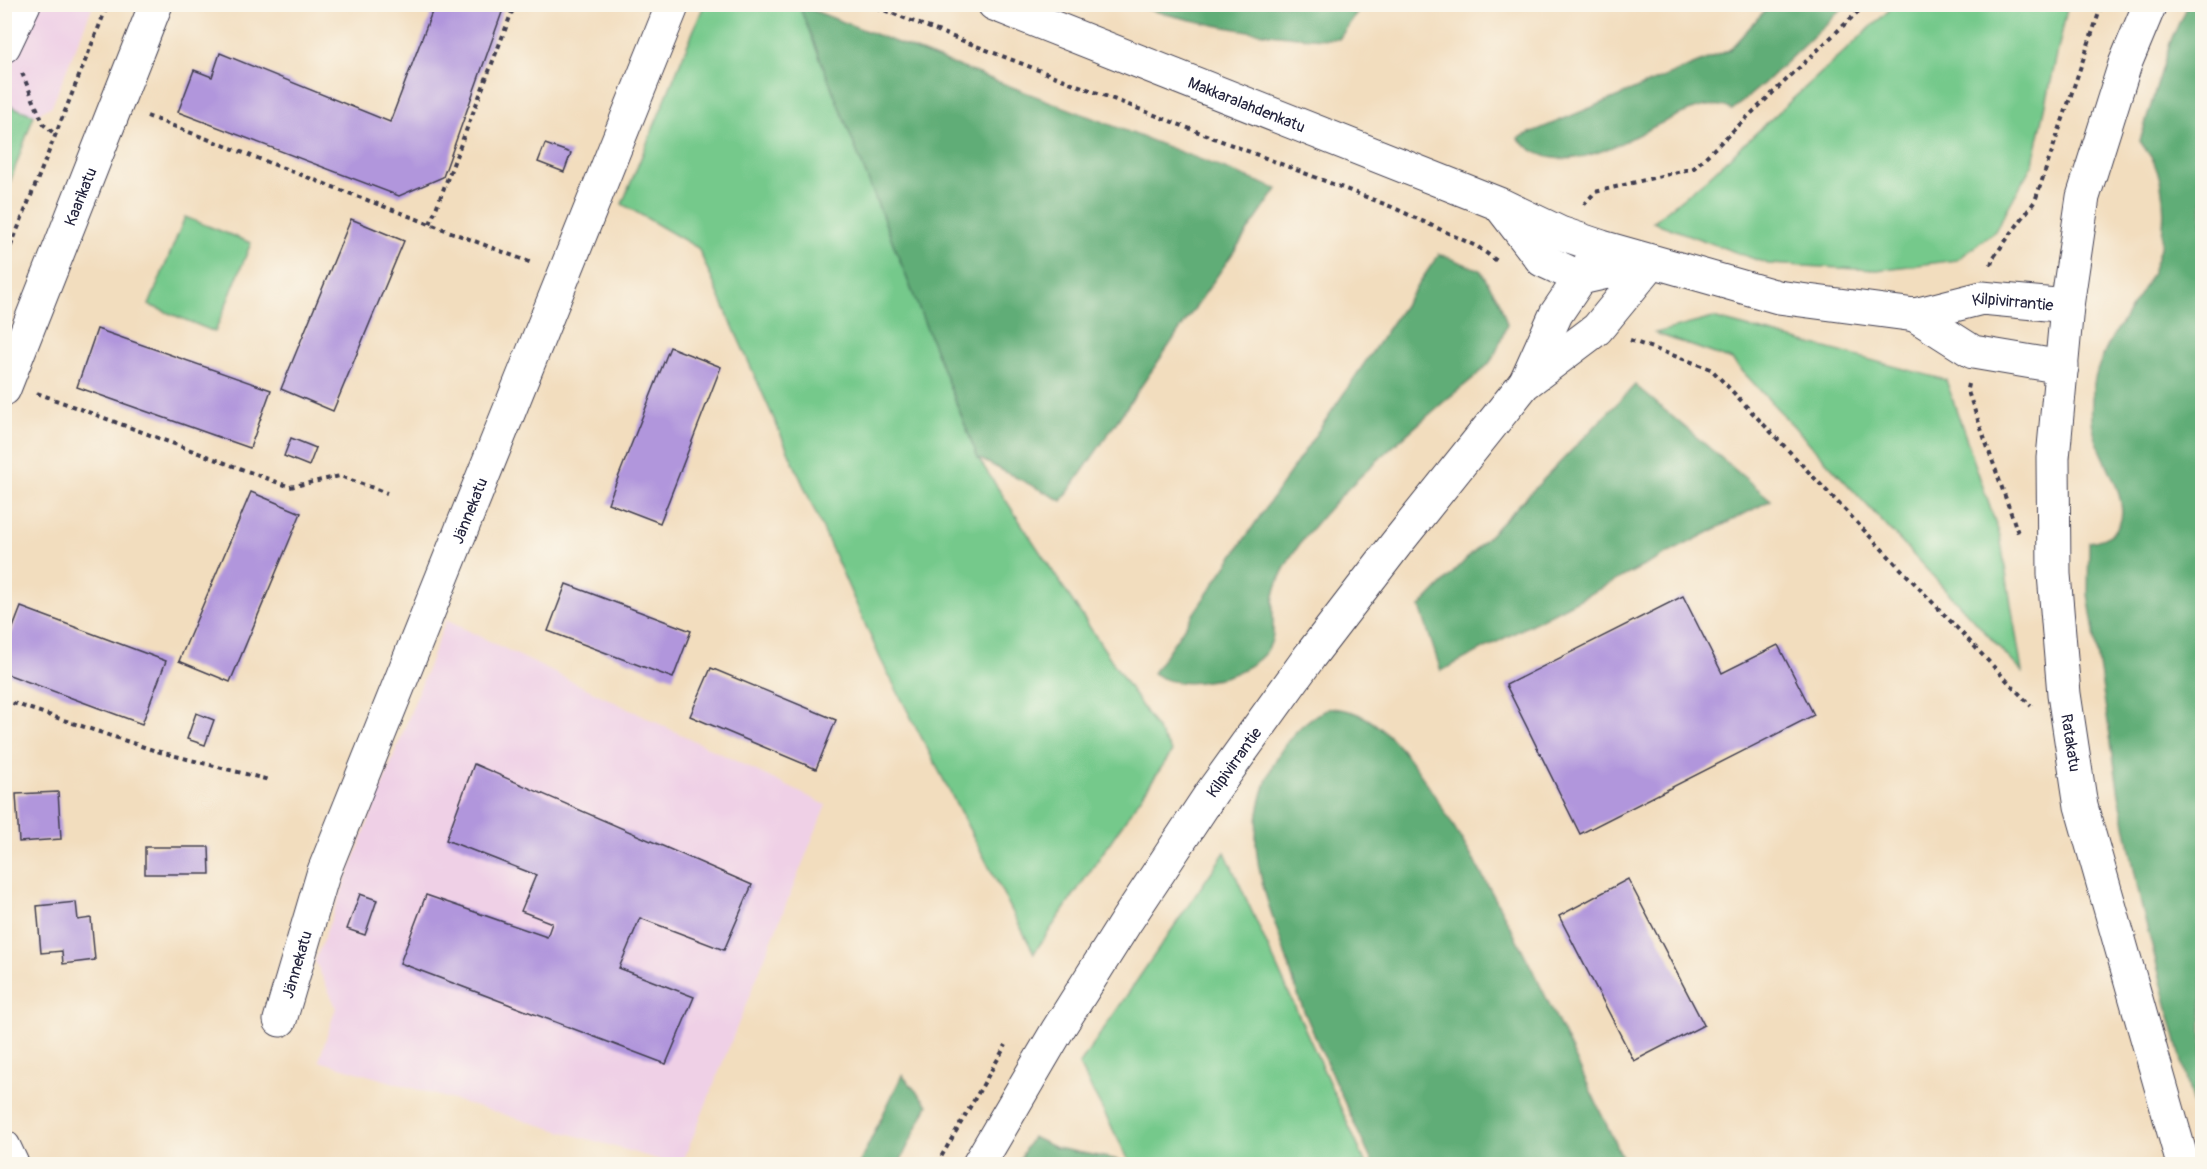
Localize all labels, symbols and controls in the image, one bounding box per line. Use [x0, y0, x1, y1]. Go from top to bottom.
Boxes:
street label: Makkaralahdenkatu [1185, 73, 1308, 137]
street label: Kaarikatu [60, 165, 102, 229]
street label: Kilpivirrantie [1970, 289, 2054, 316]
street label: Jännekatu [448, 475, 492, 547]
street label: Ratakatu [2056, 713, 2085, 773]
street label: Kilpivirrantie [1202, 724, 1266, 802]
street label: Jännekatu [278, 929, 317, 1001]

